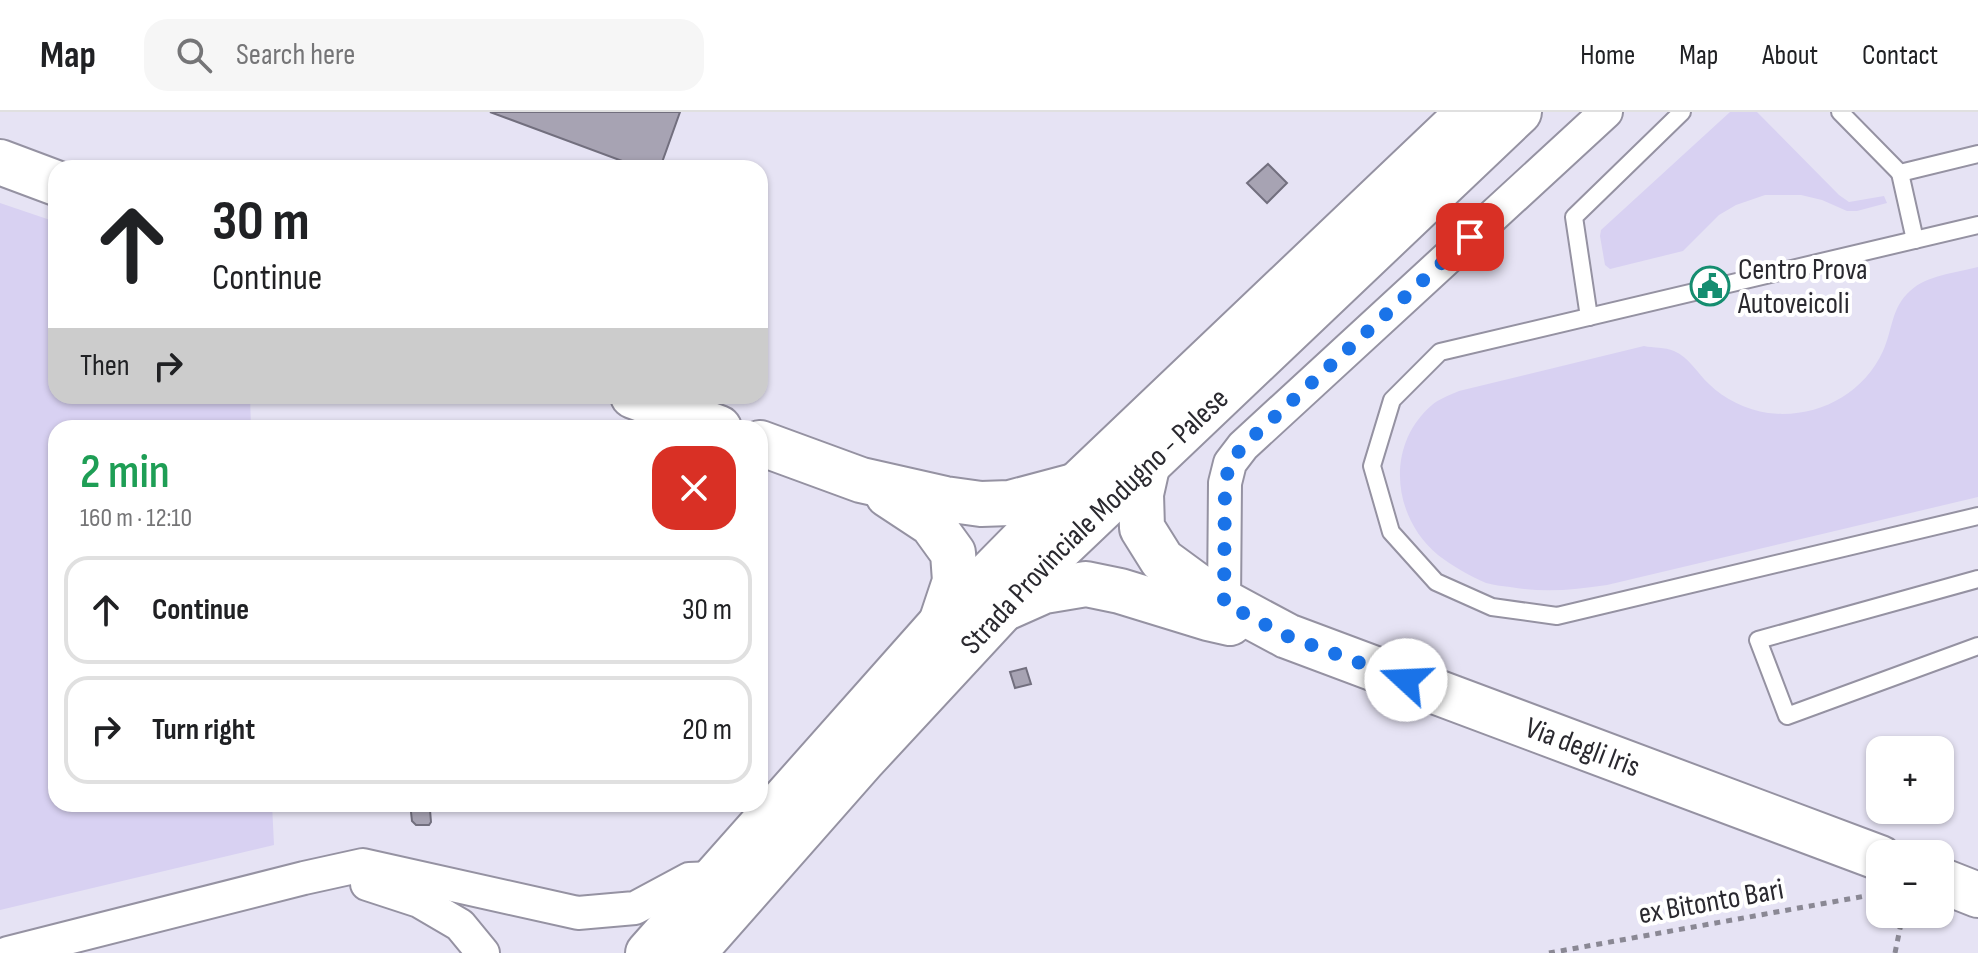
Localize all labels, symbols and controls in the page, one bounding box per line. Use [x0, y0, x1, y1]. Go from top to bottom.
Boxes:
search box [144, 19, 704, 91]
text: Map [40, 33, 96, 78]
icon: search [172, 33, 216, 77]
text: Search here [236, 37, 355, 73]
text: Home [1580, 39, 1635, 72]
text: Map [1679, 39, 1718, 72]
text: About [1762, 39, 1818, 72]
text: Contact [1862, 39, 1938, 72]
text: 30 m [212, 189, 310, 256]
icon: ahead [80, 192, 184, 296]
pin [1436, 203, 1504, 271]
icon: arrive [1448, 215, 1492, 259]
place label: Centro Prova Autoveicoli [1737, 252, 1868, 322]
text: Continue [212, 257, 322, 300]
public building icon: Centro Prova Autoveicoli [1689, 265, 1731, 307]
icon: right [146, 344, 190, 388]
text: Then [80, 348, 130, 384]
street label: Strada Provinciale Modugno - Palese [954, 381, 1236, 662]
text: 2 min [80, 444, 170, 501]
button: close [652, 446, 736, 530]
text: 160 m · 12:10 [80, 503, 192, 534]
icon: ahead [84, 588, 128, 632]
text: Continue [152, 592, 249, 628]
text: 30 m [682, 592, 732, 628]
position arrow [1364, 638, 1448, 722]
icon: right [84, 708, 128, 752]
street label: Via degli Iris [1520, 710, 1645, 786]
text: Turn right [152, 712, 255, 748]
text: 20 m [682, 712, 732, 748]
map controls [1866, 736, 1954, 928]
button: + [1866, 736, 1954, 824]
button: − [1866, 840, 1954, 928]
street label: ex Bitonto Bari [1636, 872, 1786, 932]

